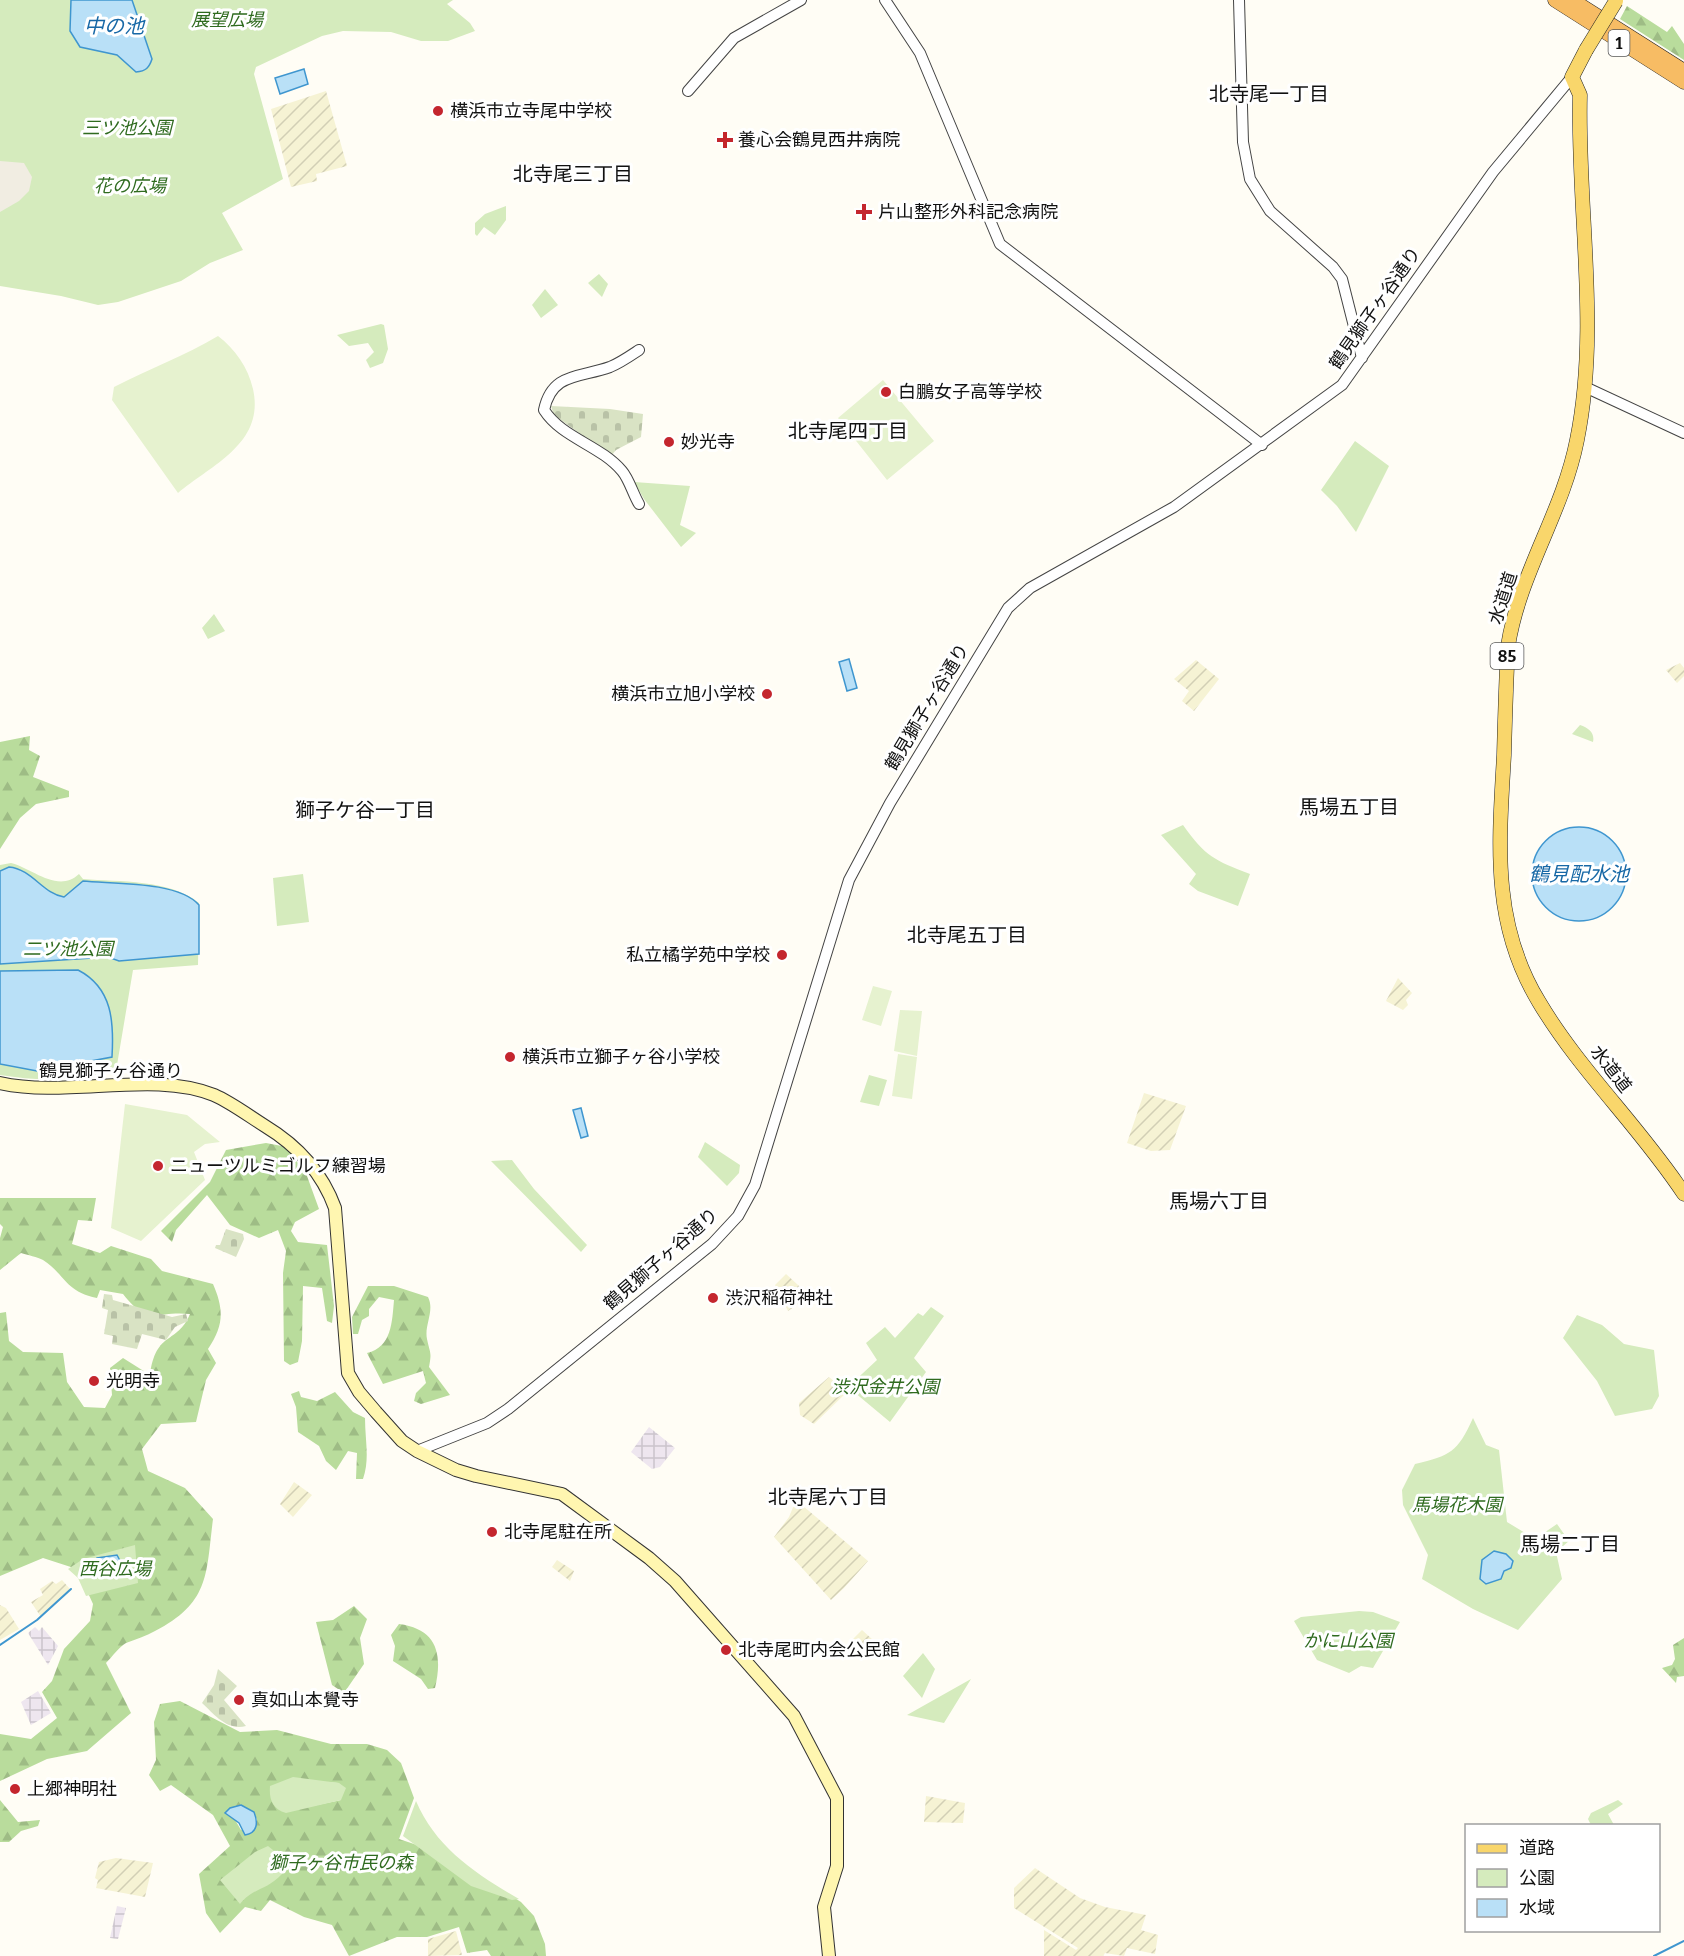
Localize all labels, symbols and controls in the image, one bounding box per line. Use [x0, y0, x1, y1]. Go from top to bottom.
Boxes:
park label: 展望広場 [191, 9, 265, 31]
water label: 中の池 [84, 14, 146, 38]
road number: 1 [1608, 30, 1630, 56]
district label: 北寺尾一丁目 [1209, 82, 1329, 106]
place label: 横浜市立寺尾中学校 [450, 100, 612, 122]
marker: 横浜市立寺尾中学校 [431, 104, 445, 118]
park label: 三ツ池公園 [82, 117, 175, 139]
place label: 養心会鶴見西井病院 [738, 129, 900, 151]
marker: 養心会鶴見西井病院 [716, 131, 734, 149]
district label: 北寺尾三丁目 [513, 162, 633, 186]
park label: 花の広場 [94, 175, 168, 197]
place label: 片山整形外科記念病院 [878, 201, 1058, 223]
marker: 片山整形外科記念病院 [855, 203, 873, 221]
street label: 鶴見獅子ヶ谷通り [1325, 243, 1425, 373]
place label: 白鵬女子高等学校 [898, 381, 1042, 403]
marker: 白鵬女子高等学校 [879, 385, 893, 399]
district label: 北寺尾四丁目 [788, 419, 908, 443]
place label: 妙光寺 [681, 431, 735, 453]
marker: 妙光寺 [662, 435, 676, 449]
street label: 水道道 [1484, 569, 1522, 627]
street label: 鶴見獅子ヶ谷通り [880, 640, 974, 774]
road number: 85 [1490, 643, 1524, 669]
place label: 横浜市立旭小学校 [611, 683, 755, 705]
marker: 横浜市立旭小学校 [760, 687, 774, 701]
district label: 馬場五丁目 [1299, 795, 1399, 819]
district label: 獅子ケ谷一丁目 [295, 798, 435, 822]
water label: 鶴見配水池 [1529, 862, 1631, 886]
district label: 北寺尾五丁目 [907, 923, 1027, 947]
park label: 二ツ池公園 [23, 938, 116, 960]
place label: 私立橘学苑中学校 [626, 944, 770, 966]
marker: 私立橘学苑中学校 [775, 948, 789, 962]
street label: 水道道 [1586, 1041, 1636, 1097]
place label: 横浜市立獅子ヶ谷小学校 [522, 1046, 720, 1068]
marker: 横浜市立獅子ヶ谷小学校 [503, 1050, 517, 1064]
street label: 鶴見獅子ヶ谷通り [39, 1060, 183, 1082]
place label: ニューツルミゴルフ練習場 [170, 1155, 386, 1177]
marker: ニューツルミゴルフ練習場 [151, 1159, 165, 1173]
district label: 馬場六丁目 [1169, 1189, 1269, 1213]
street label: 鶴見獅子ヶ谷通り [599, 1203, 723, 1315]
place label: 渋沢稲荷神社 [725, 1287, 833, 1309]
marker: 渋沢稲荷神社 [706, 1291, 720, 1305]
place label: 光明寺 [106, 1370, 160, 1392]
marker: 光明寺 [87, 1374, 101, 1388]
park label: 渋沢金井公園 [831, 1376, 942, 1398]
district label: 北寺尾六丁目 [768, 1485, 888, 1509]
park label: 馬場花木園 [1412, 1494, 1505, 1516]
place label: 北寺尾駐在所 [504, 1521, 612, 1543]
marker: 北寺尾駐在所 [485, 1525, 499, 1539]
district label: 馬場二丁目 [1520, 1532, 1620, 1556]
park label: 西谷広場 [79, 1558, 153, 1580]
park label: かに山公園 [1303, 1630, 1396, 1652]
place label: 北寺尾町内会公民館 [738, 1639, 900, 1661]
marker: 北寺尾町内会公民館 [719, 1643, 733, 1657]
place label: 真如山本覺寺 [251, 1689, 359, 1711]
marker: 真如山本覺寺 [232, 1693, 246, 1707]
place label: 上郷神明社 [27, 1778, 117, 1800]
marker: 上郷神明社 [8, 1782, 22, 1796]
legend [1465, 1824, 1660, 1932]
text: 道路 [1519, 1837, 1555, 1859]
park label: 獅子ヶ谷市民の森 [269, 1852, 415, 1874]
text: 公園 [1519, 1867, 1555, 1889]
text: 水域 [1519, 1897, 1555, 1919]

